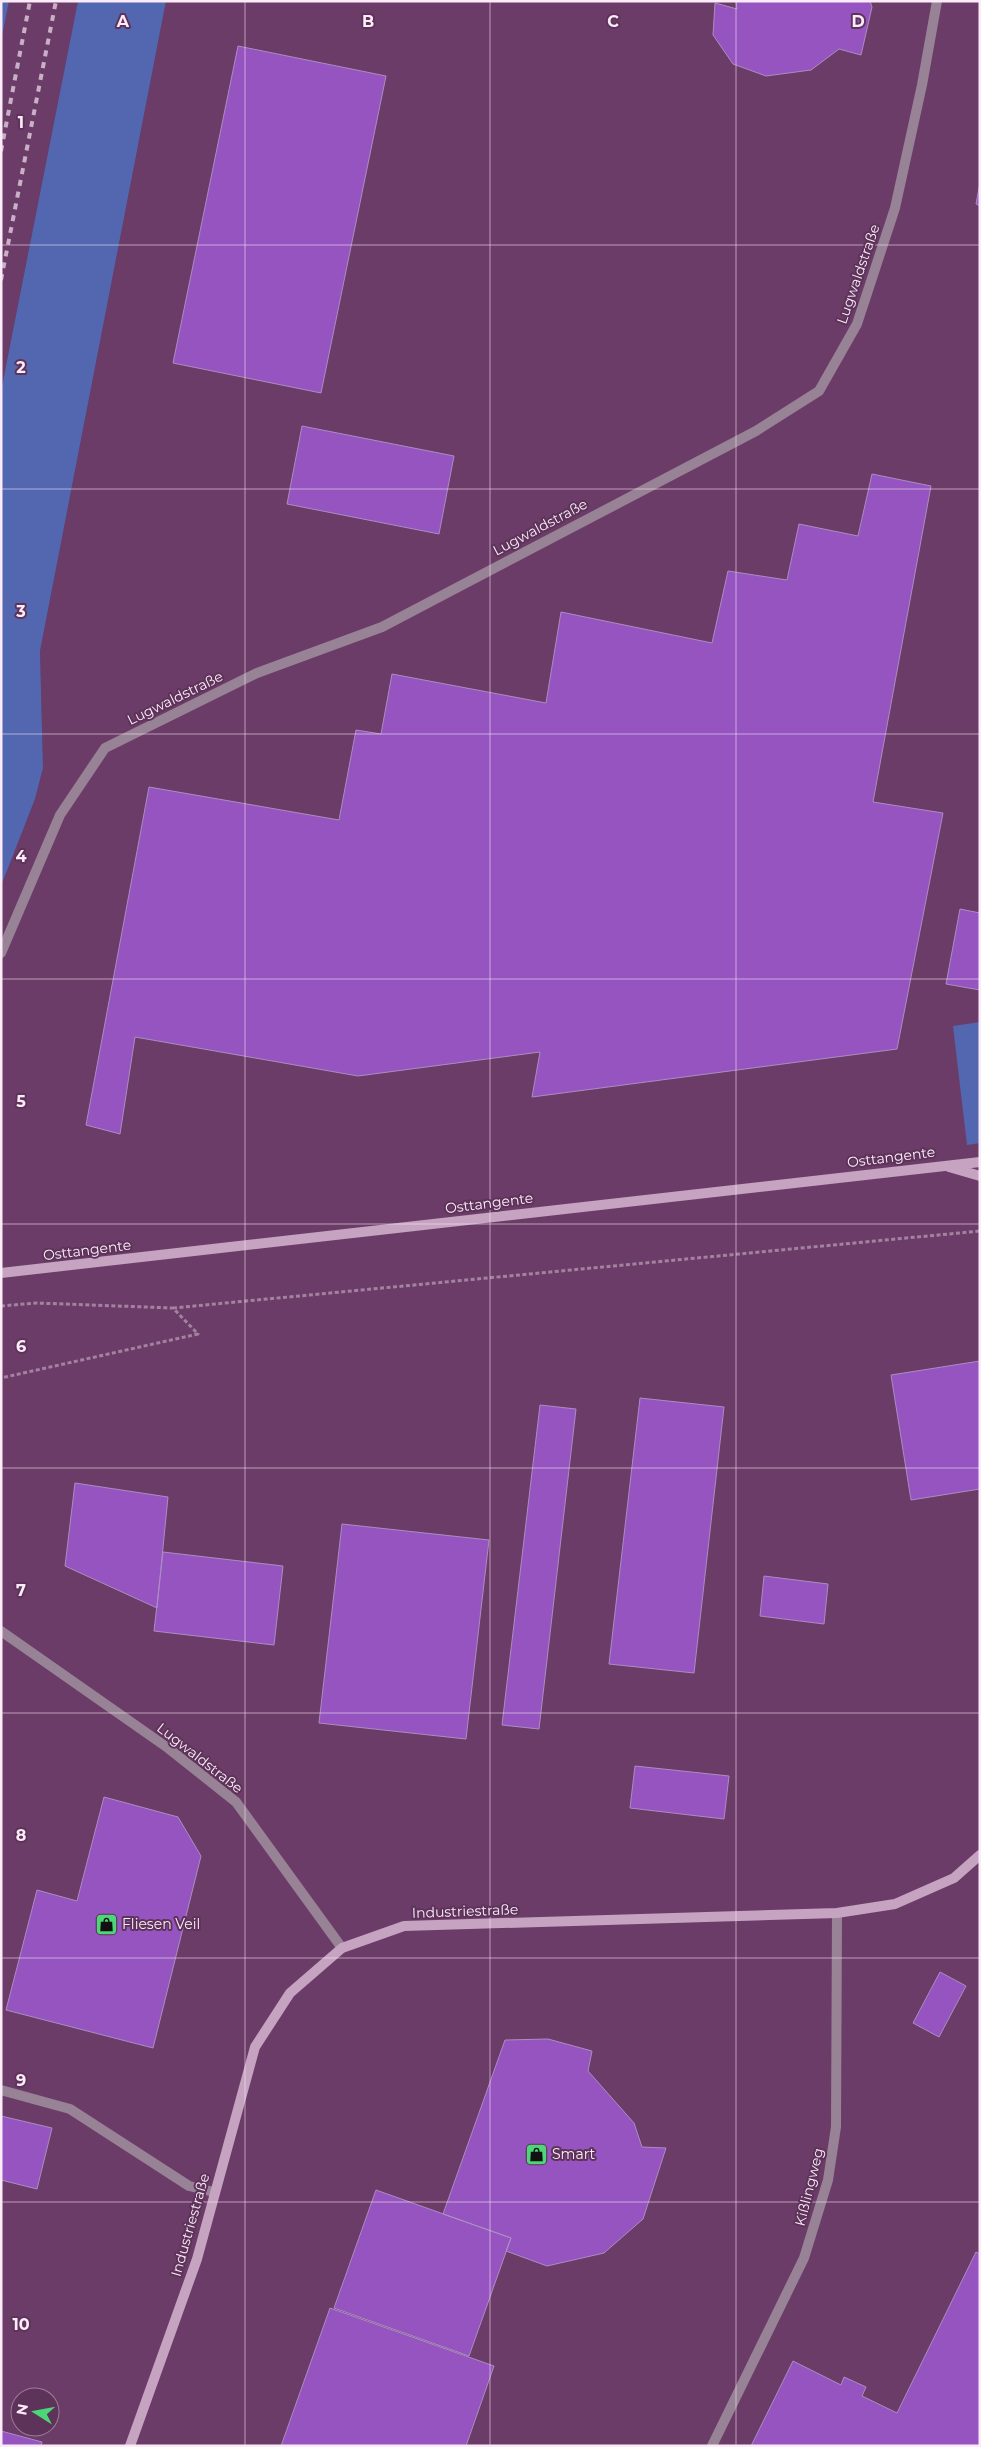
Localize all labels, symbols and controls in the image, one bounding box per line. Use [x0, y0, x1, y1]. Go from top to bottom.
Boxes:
text: A [116, 12, 130, 31]
text: B [362, 12, 374, 31]
text: C [607, 12, 619, 31]
text: D [851, 12, 865, 31]
text: 1 [18, 113, 24, 132]
street label: Lugwaldstraße [833, 222, 883, 326]
text: 2 [16, 358, 26, 377]
street label: Lugwaldstraße [490, 495, 590, 559]
text: 3 [15, 602, 26, 621]
street label: Lugwaldstraße [124, 667, 226, 729]
text: 4 [15, 847, 27, 866]
text: 5 [16, 1092, 26, 1111]
street label: Osttangente [846, 1143, 936, 1171]
street label: Osttangente [444, 1189, 534, 1217]
street label: Osttangente [42, 1236, 132, 1264]
text: 6 [16, 1337, 26, 1356]
text: 7 [16, 1581, 26, 1600]
street label: Lugwaldstraße [153, 1719, 247, 1797]
text: 8 [16, 1826, 26, 1845]
street label: Industriestraße [411, 1900, 519, 1922]
shop icon: Fliesen Veil [94, 1912, 118, 1936]
place label: Fliesen Veil [122, 1915, 200, 1933]
text: 9 [16, 2071, 26, 2090]
shop icon: Smart [524, 2142, 548, 2166]
place label: Smart [552, 2145, 596, 2163]
street label: Kißlingweg [791, 2146, 827, 2228]
street label: Industriestraße [167, 2171, 213, 2279]
text: 10 [12, 2315, 30, 2334]
north arrow [10, 2387, 60, 2437]
text: N [12, 2402, 32, 2417]

